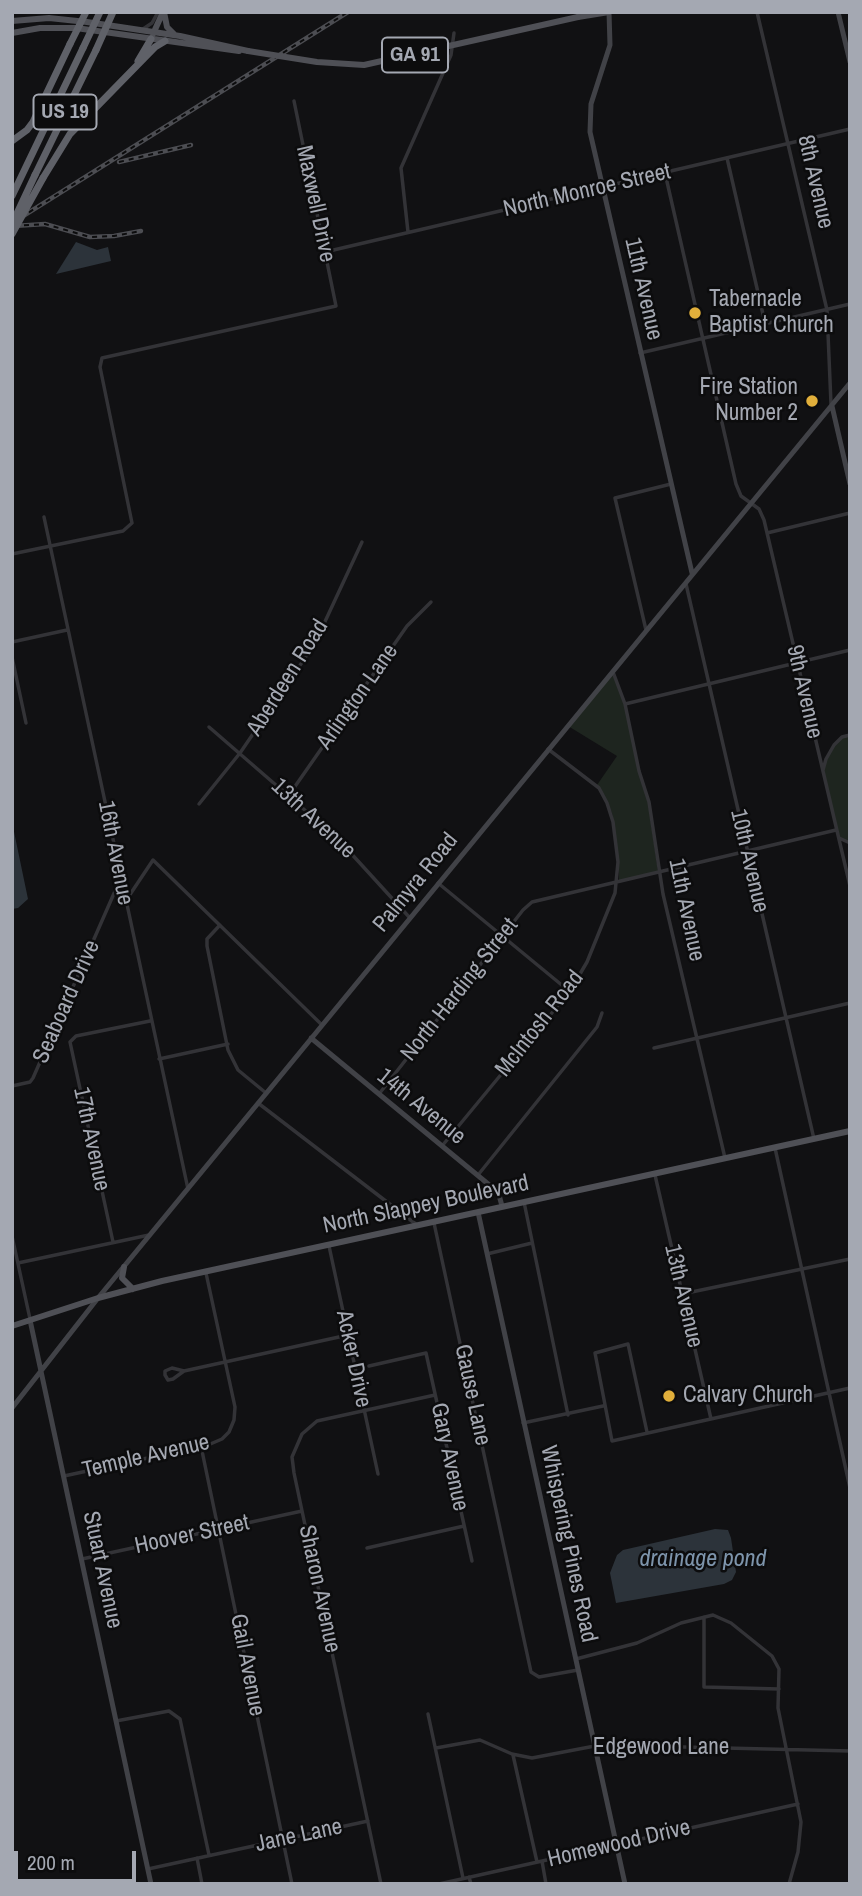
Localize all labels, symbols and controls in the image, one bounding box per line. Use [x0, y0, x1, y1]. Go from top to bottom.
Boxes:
road number: GA 91 [382, 38, 448, 72]
road number: US 19 [34, 94, 96, 130]
street label: 8th Avenue [791, 133, 839, 231]
street label: Maxwell Drive [289, 143, 341, 265]
street label: North Monroe Street [501, 158, 673, 224]
street label: 11th Avenue [618, 235, 668, 343]
place label: Tabernacle Baptist Church [709, 286, 834, 340]
marker: Tabernacle Baptist Church [687, 305, 703, 321]
place label: Fire Station Number 2 [699, 374, 798, 428]
marker: Fire Station Number 2 [804, 393, 820, 409]
street label: Aberdeen Road [241, 615, 335, 741]
street label: Arlington Lane [312, 639, 404, 755]
street label: 9th Avenue [780, 643, 828, 741]
street label: 13th Avenue [265, 773, 361, 865]
street label: 16th Avenue [91, 799, 139, 907]
street label: 10th Avenue [724, 806, 774, 916]
street label: Palmyra Road [368, 828, 464, 938]
street label: 11th Avenue [662, 856, 710, 964]
street label: North Harding Street [396, 913, 524, 1067]
street label: Seaboard Drive [28, 936, 106, 1068]
street label: McIntosh Road [490, 966, 590, 1082]
street label: 14th Avenue [371, 1063, 471, 1151]
street label: 17th Avenue [67, 1084, 115, 1194]
street label: North Slappey Boulevard [321, 1170, 531, 1240]
street label: 13th Avenue [658, 1241, 708, 1351]
street label: Acker Drive [329, 1308, 377, 1410]
street label: Gause Lane [448, 1342, 496, 1448]
place label: Calvary Church [683, 1382, 813, 1410]
marker: Calvary Church [661, 1388, 677, 1404]
street label: Gary Avenue [424, 1400, 474, 1514]
street label: Temple Avenue [80, 1429, 212, 1485]
street label: Whispering Pines Road [534, 1443, 602, 1645]
street label: Stuart Avenue [76, 1509, 128, 1631]
street label: Hoover Street [132, 1509, 252, 1561]
street label: Sharon Avenue [292, 1523, 346, 1655]
water label: drainage pond [640, 1546, 766, 1574]
street label: Gail Avenue [224, 1612, 270, 1718]
street label: Edgewood Lane [593, 1734, 729, 1762]
street label: Jane Lane [253, 1813, 345, 1859]
street label: Homewood Drive [545, 1814, 693, 1874]
scale bar [18, 1836, 140, 1880]
text: 200 m [27, 1848, 75, 1877]

